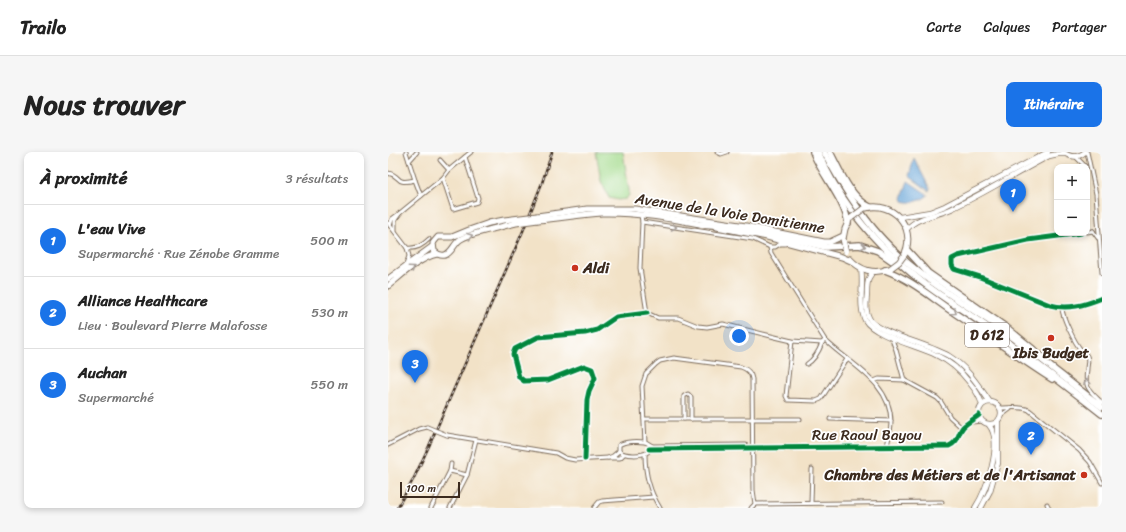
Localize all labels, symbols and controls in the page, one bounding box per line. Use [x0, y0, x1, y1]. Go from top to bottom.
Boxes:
text: Trailo [20, 11, 66, 44]
text: Carte [927, 15, 961, 40]
text: Calques [983, 15, 1030, 40]
text: Partager [1052, 15, 1106, 40]
text: Nous trouver [24, 80, 184, 129]
button: Itinéraire [1006, 82, 1102, 127]
text: À proximité [40, 163, 127, 193]
map controls [1054, 164, 1090, 236]
button: + [1054, 164, 1090, 200]
text: 3 résultats [286, 167, 348, 190]
pin: 1 [1000, 179, 1026, 212]
street label: Avenue de la Voie Domitienne [632, 185, 827, 241]
button: − [1054, 200, 1090, 236]
text: L'eau Vive [78, 216, 145, 242]
one-way arrow [671, 222, 677, 231]
text: 1 [50, 229, 56, 252]
text: 500 m [310, 229, 348, 252]
one-way arrow [466, 232, 473, 241]
text: Supermarché · Rue Zénobe Gramme [78, 242, 279, 265]
one-way arrow [860, 242, 866, 250]
place label: Aldi [582, 255, 610, 281]
marker: Aldi [570, 263, 580, 273]
one-way arrow [407, 266, 414, 273]
text: Alliance Healthcare [78, 288, 208, 314]
text: 2 [49, 301, 57, 324]
text: 530 m [311, 301, 348, 324]
one-way arrow [949, 307, 956, 314]
text: Lieu · Boulevard Pierre Malafosse [78, 314, 267, 337]
road number: D 612 [965, 323, 1009, 347]
your location [729, 326, 749, 346]
marker: Ibis Budget [1046, 333, 1056, 343]
place label: Ibis Budget [1012, 340, 1089, 366]
pin: 3 [402, 350, 428, 383]
text: Auchan [78, 360, 127, 386]
text: 3 [49, 373, 57, 396]
text: 550 m [311, 373, 348, 396]
one-way arrow [1083, 378, 1092, 385]
text: Supermarché [78, 386, 154, 409]
street label: Rue Raoul Bayou [812, 422, 922, 448]
pin: 2 [1018, 422, 1044, 455]
place label: Chambre des Métiers et de l'Artisanat [824, 462, 1076, 488]
marker: Chambre des Métiers et de l'Artisanat [1079, 470, 1089, 480]
text: 100 m [406, 479, 436, 498]
scale bar [400, 480, 460, 499]

